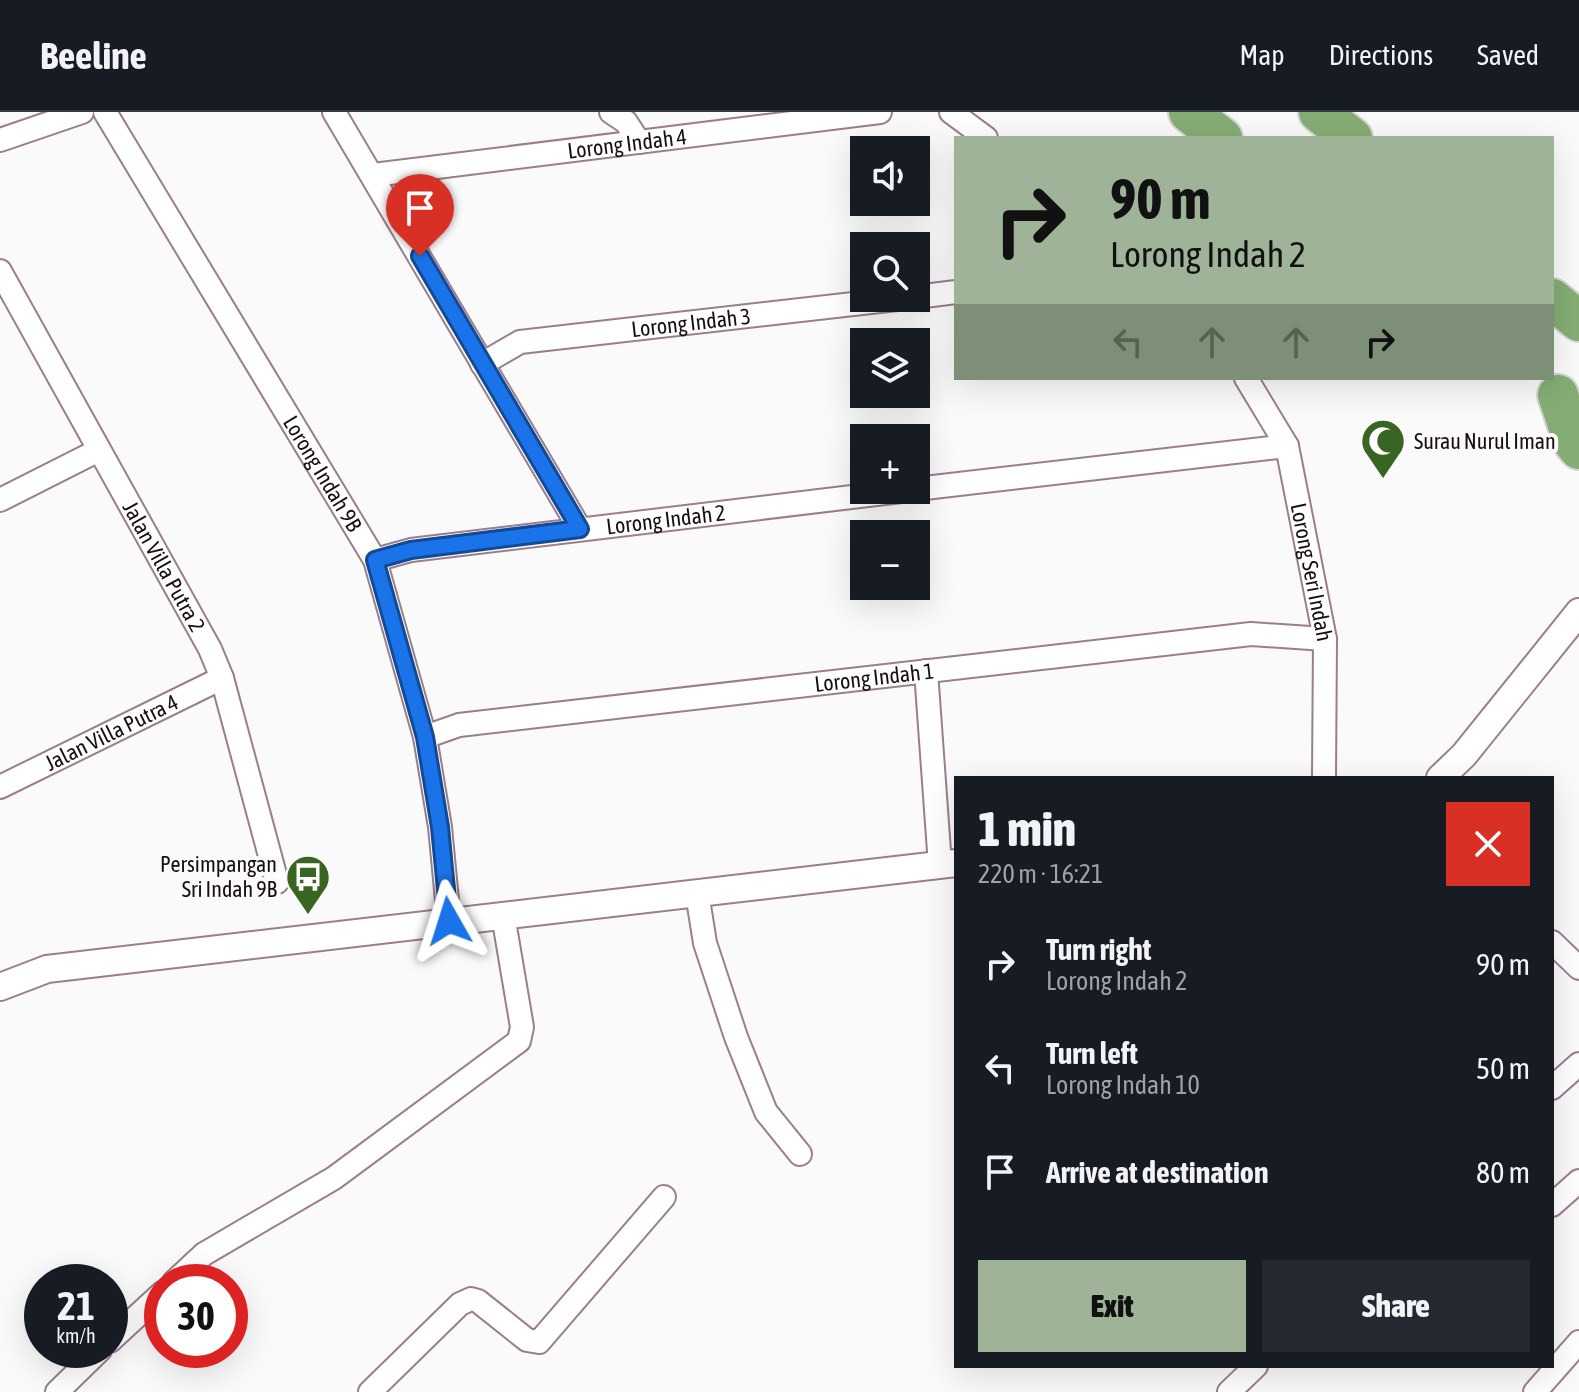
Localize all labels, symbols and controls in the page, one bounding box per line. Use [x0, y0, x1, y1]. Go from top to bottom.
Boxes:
text: Beeline [40, 34, 147, 77]
text: Map [1240, 39, 1285, 71]
text: Directions [1329, 39, 1433, 71]
text: Saved [1477, 39, 1539, 71]
street label: Lorong Indah 4 [566, 123, 688, 164]
map controls [850, 136, 930, 600]
button: sound [850, 136, 930, 216]
text: 90 m [1110, 167, 1211, 231]
icon: right [978, 168, 1082, 272]
pin [386, 174, 454, 256]
icon: arrive [398, 186, 442, 230]
button: search [850, 232, 930, 312]
text: Lorong Indah 2 [1110, 233, 1306, 275]
street label: Lorong Indah 3 [630, 303, 752, 342]
icon: left [1106, 320, 1150, 364]
icon: ahead [1190, 320, 1234, 364]
icon: ahead [1274, 320, 1318, 364]
icon: right [1358, 320, 1402, 364]
button: layers [850, 328, 930, 408]
street label: Lorong Indah 9B [278, 411, 368, 536]
mosque icon: Surau Nurul Iman [1359, 417, 1407, 480]
button: + [850, 424, 930, 504]
place label: Surau Nurul Iman [1414, 428, 1556, 454]
street label: Jalan Villa Putra 2 [118, 497, 211, 636]
street label: Lorong Indah 2 [605, 499, 727, 539]
street label: Lorong Seri Indah [1286, 501, 1338, 644]
button: − [850, 520, 930, 600]
street label: Lorong Indah 1 [813, 658, 935, 697]
street label: Jalan Villa Putra 4 [40, 689, 182, 776]
text: 1 min [978, 801, 1076, 856]
button: close [1446, 802, 1530, 886]
place label: Persimpangan Sri Indah 9B [160, 851, 278, 902]
bus stop icon: Persimpangan Sri Indah 9B [284, 853, 332, 916]
text: 220 m · 16:21 [978, 859, 1103, 889]
position arrow [407, 879, 491, 963]
text: Turn right [1046, 932, 1152, 966]
icon: right [978, 942, 1022, 986]
text: 90 m [1476, 947, 1530, 981]
text: Lorong Indah 2 [1046, 966, 1188, 996]
text: Turn left [1046, 1036, 1138, 1070]
icon: left [978, 1046, 1022, 1090]
text: 50 m [1476, 1051, 1530, 1085]
text: Lorong Indah 10 [1046, 1070, 1200, 1100]
icon: arrive [978, 1150, 1022, 1194]
text: Arrive at destination [1046, 1155, 1268, 1189]
text: 80 m [1476, 1155, 1530, 1189]
button: Exit [978, 1260, 1246, 1352]
button: Share [1262, 1260, 1530, 1352]
speed limit sign: 30 [144, 1264, 248, 1368]
text: 21 [57, 1283, 95, 1328]
text: km/h [56, 1324, 96, 1347]

